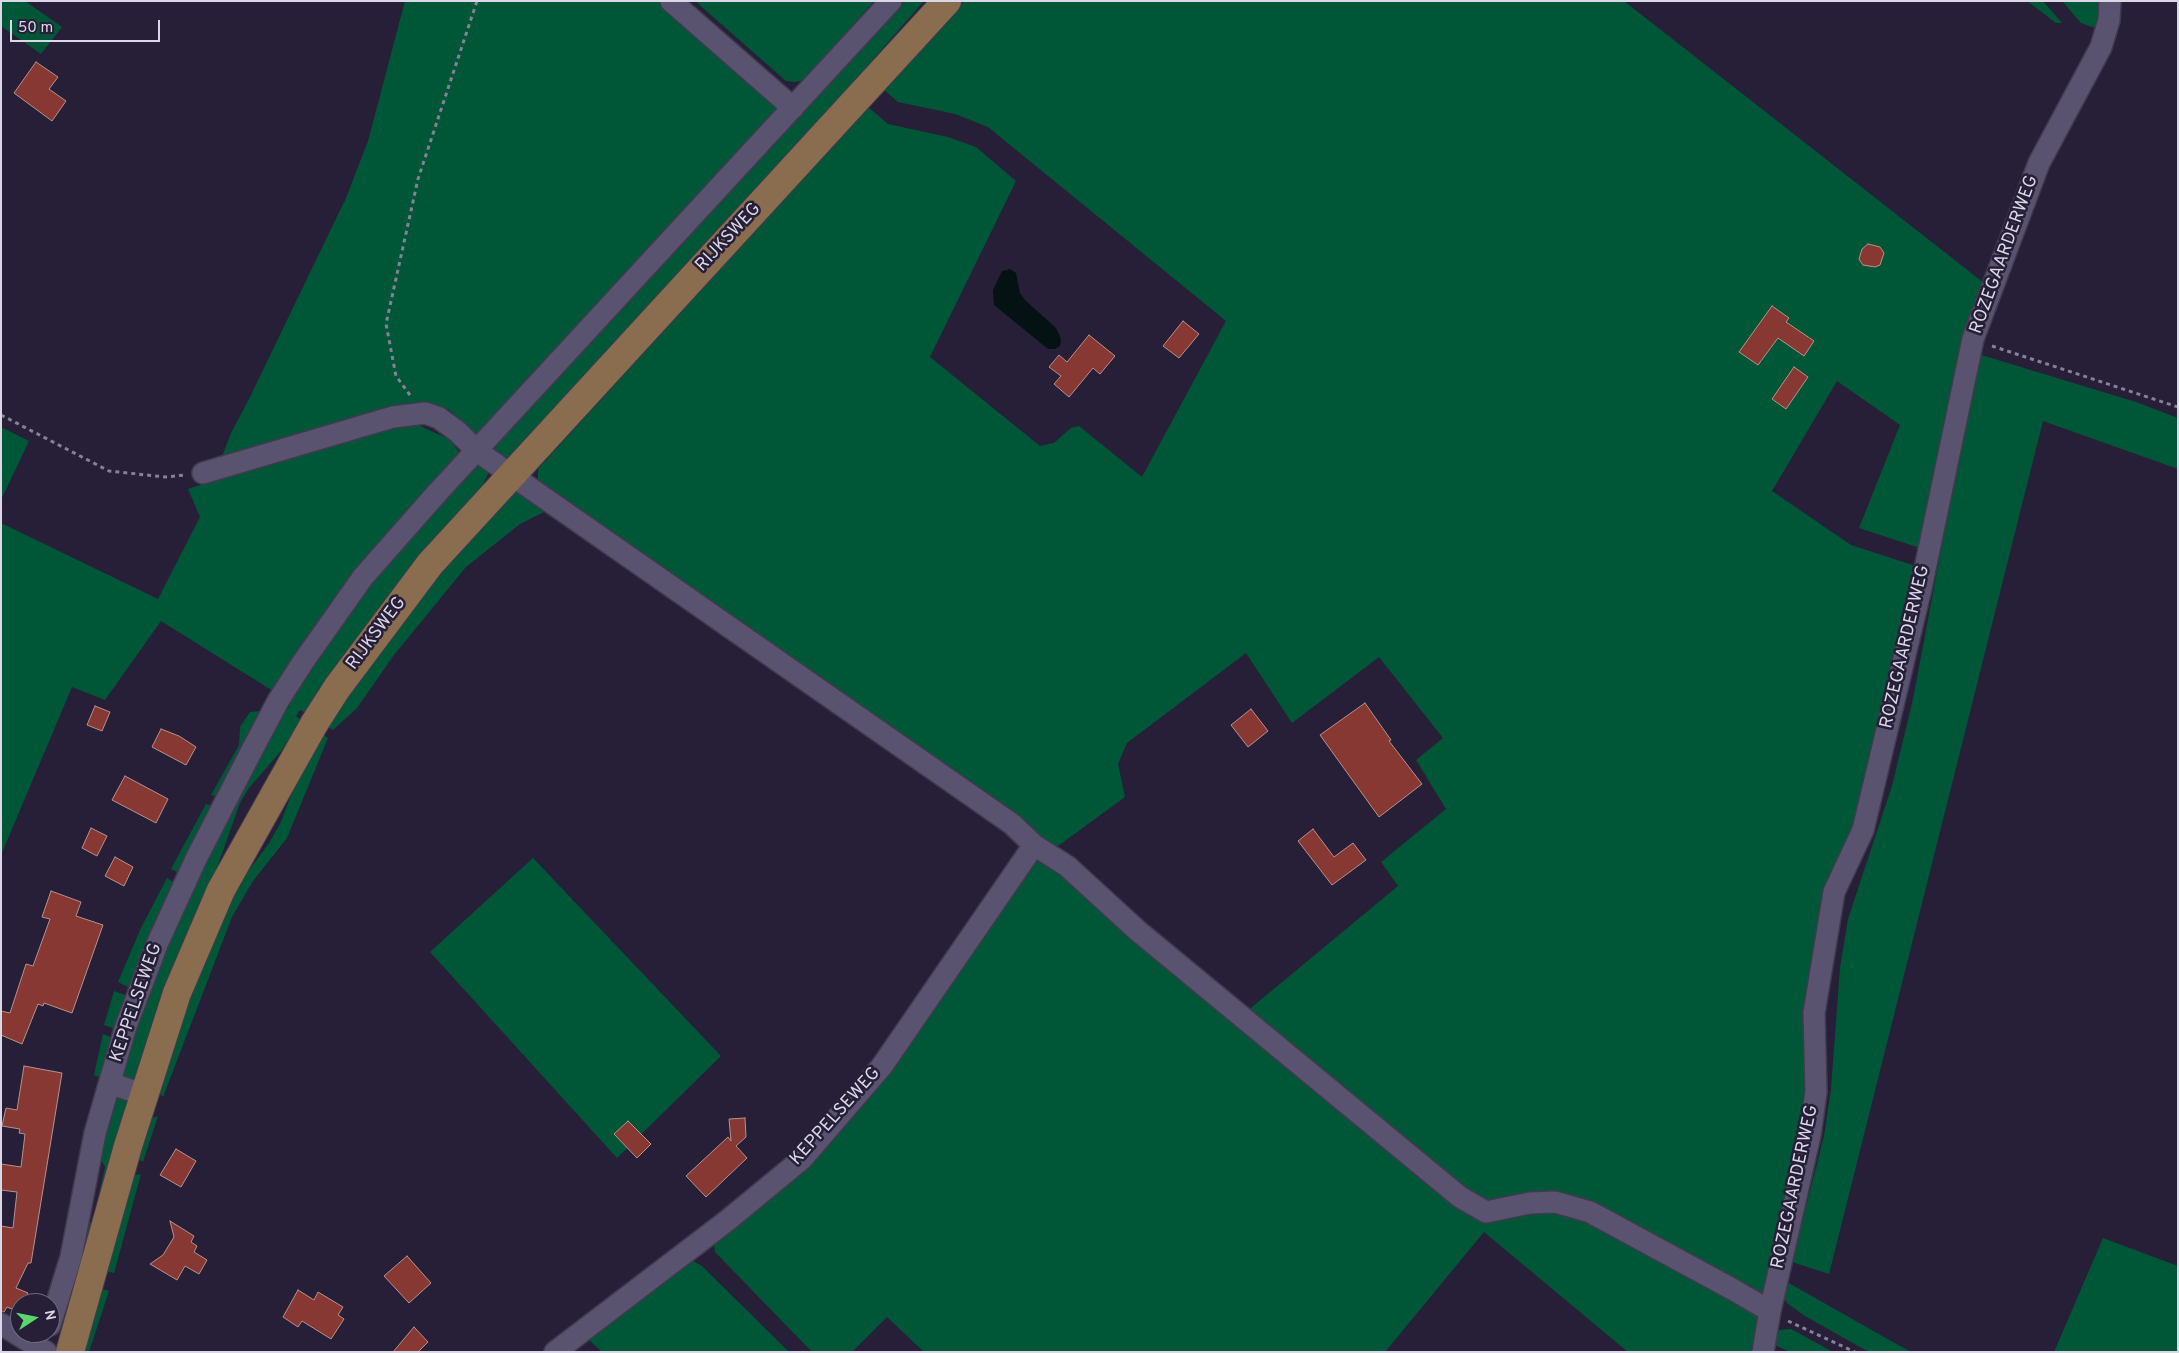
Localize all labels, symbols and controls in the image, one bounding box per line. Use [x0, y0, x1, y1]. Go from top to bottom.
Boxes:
scale bar [12, 10, 162, 42]
text: 50 m [18, 19, 53, 38]
street label: ROZEGAARDERWEG [1966, 173, 2044, 337]
street label: RIJKSWEG [692, 199, 766, 277]
street label: ROZEGAARDERWEG [1877, 563, 1935, 731]
street label: RIJKSWEG [342, 593, 412, 675]
street label: KEPPELSEWEG [106, 941, 168, 1065]
street label: KEPPELSEWEG [786, 1063, 886, 1171]
street label: ROZEGAARDERWEG [1768, 1103, 1824, 1271]
north arrow [10, 1293, 60, 1343]
text: N [40, 1309, 59, 1322]

